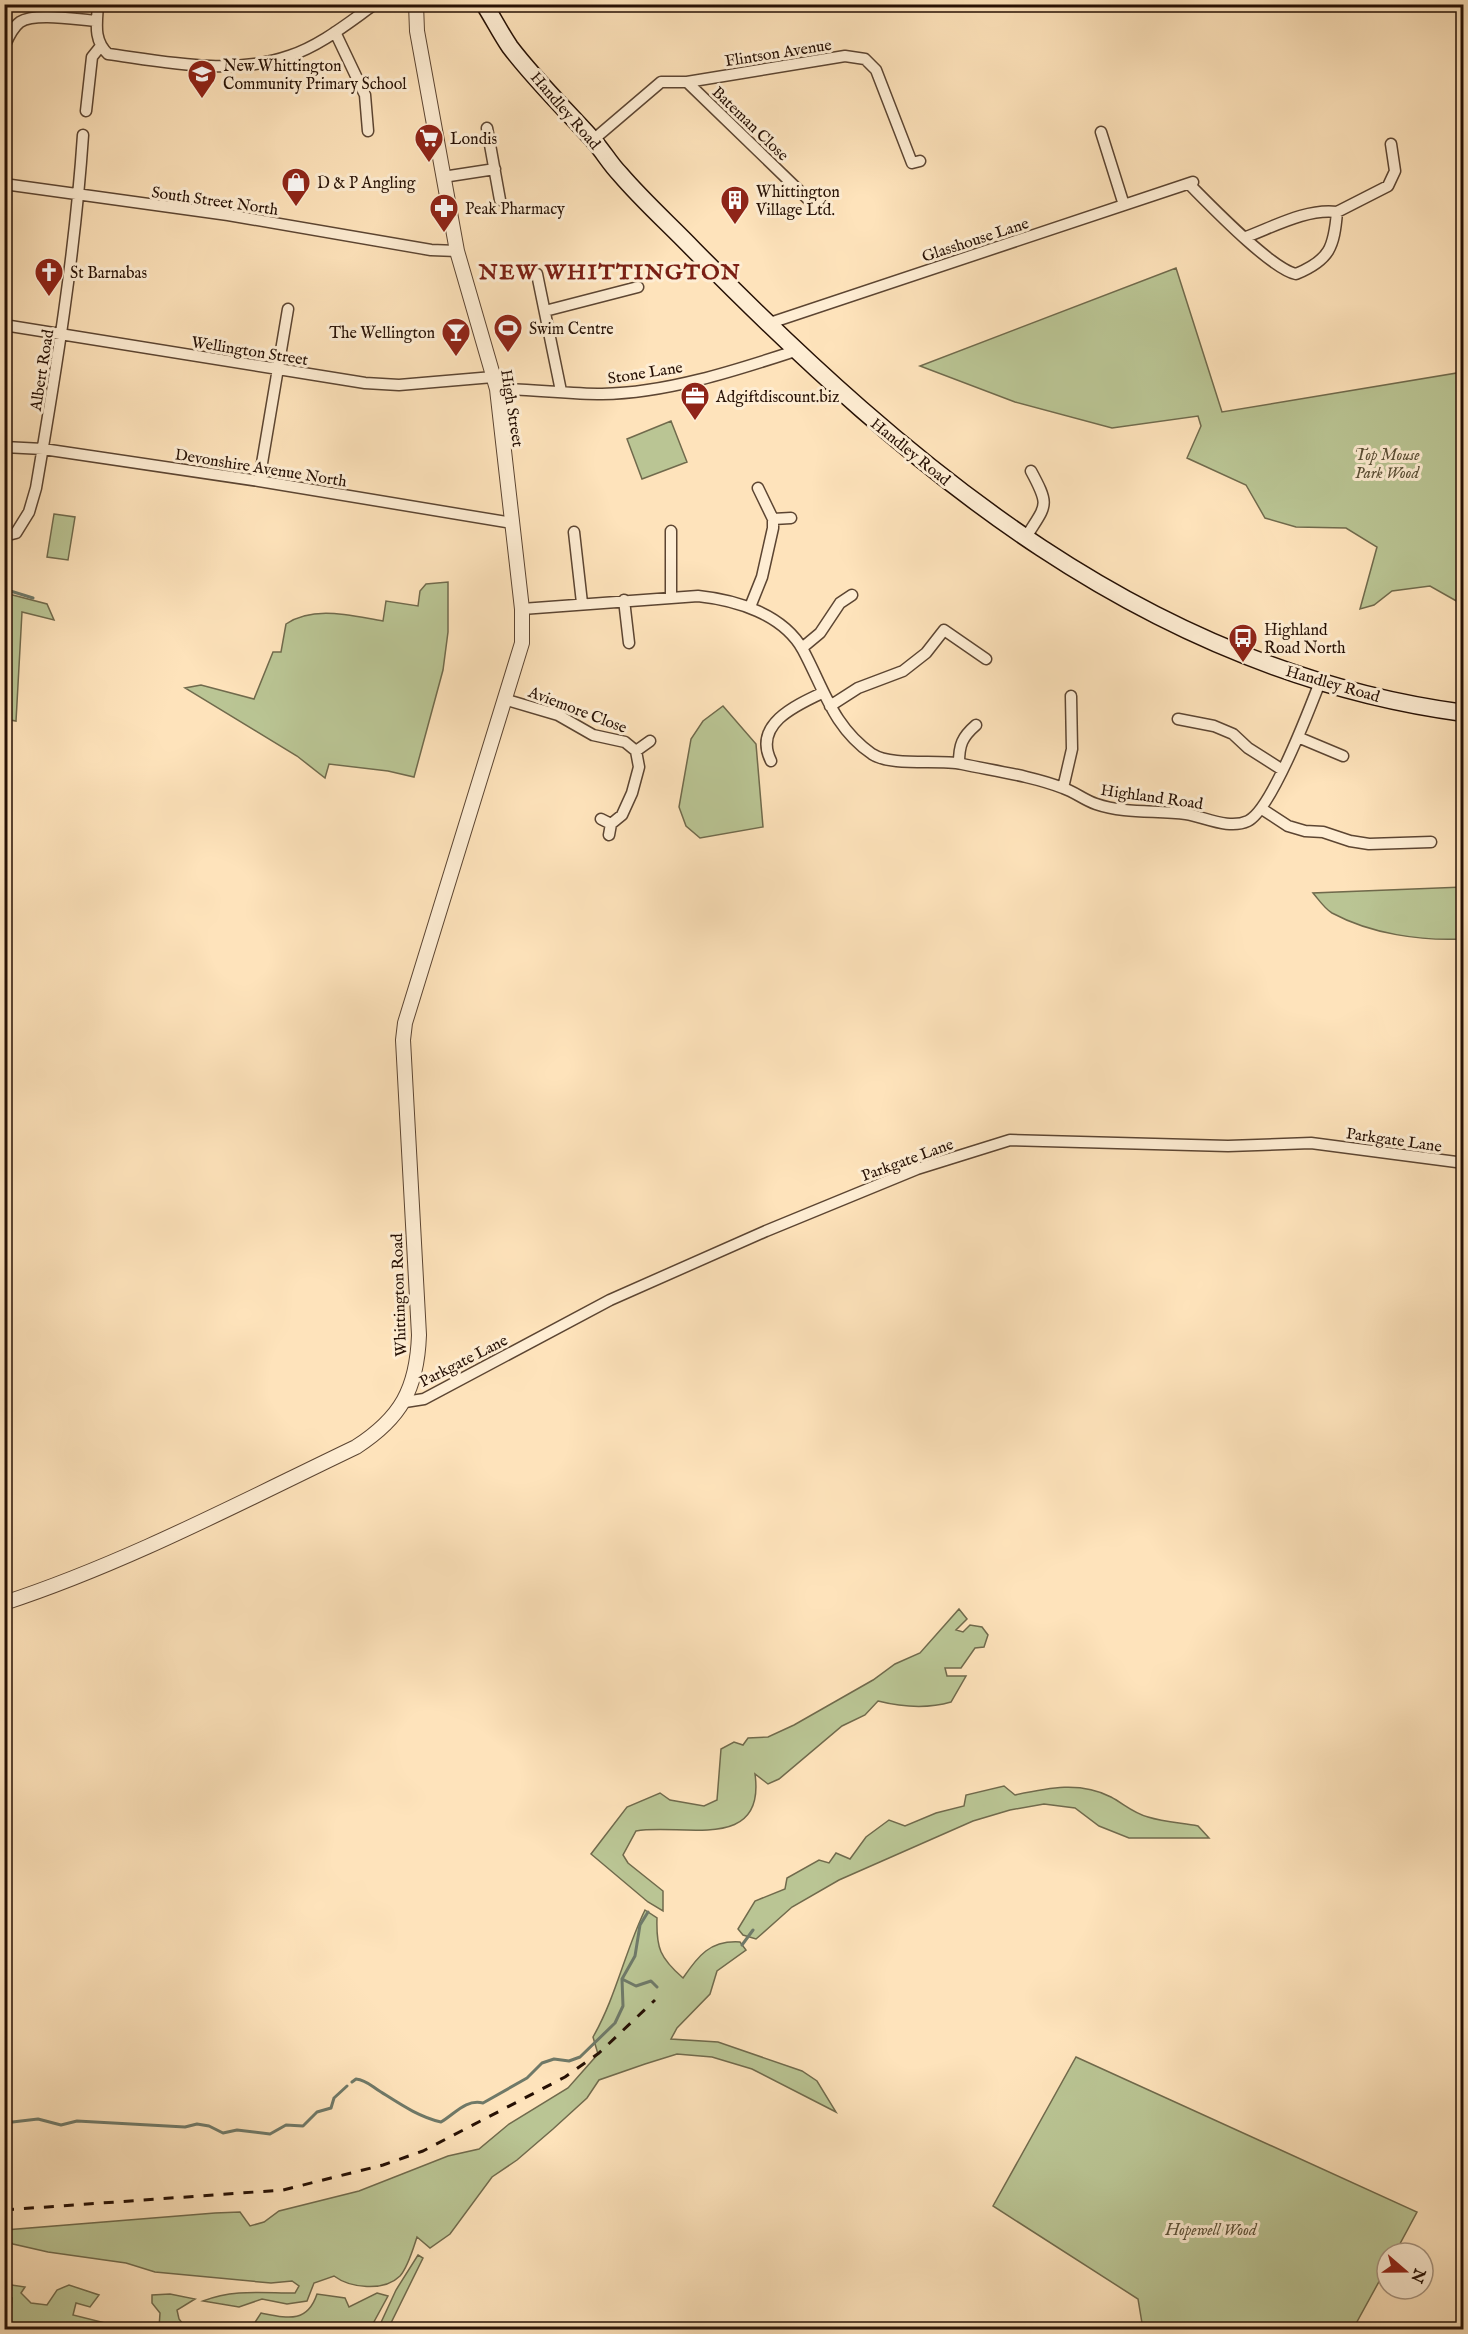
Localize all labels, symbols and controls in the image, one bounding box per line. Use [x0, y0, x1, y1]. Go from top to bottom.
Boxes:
street label: Flintson Avenue [723, 36, 833, 72]
place label: New Whittington Community Primary School [223, 57, 407, 95]
school or university icon: New Whittington Community Primary School [186, 58, 218, 100]
street label: Handley Road [525, 68, 604, 155]
street label: Bateman Close [707, 83, 792, 166]
supermarket icon: Londis [413, 122, 445, 164]
place label: Londis [450, 130, 497, 150]
shop icon: D & P Angling [280, 166, 312, 208]
place label: D & P Angling [317, 174, 416, 194]
street label: South Street North [150, 183, 280, 221]
place label: Whittington Village Ltd. [755, 183, 840, 221]
building icon: Whittington Village Ltd. [719, 184, 751, 226]
pharmacy icon: Peak Pharmacy [428, 192, 460, 234]
place label: Peak Pharmacy [465, 200, 565, 220]
street label: Glasshouse Lane [920, 214, 1032, 268]
church icon: St Barnabas [33, 256, 65, 298]
district label: NEW WHITTINGTON [478, 259, 741, 287]
place label: St Barnabas [70, 264, 147, 284]
sports icon: Swim Centre [492, 312, 524, 354]
bar icon: The Wellington [440, 316, 472, 358]
place label: Swim Centre [529, 320, 614, 340]
place label: The Wellington [329, 324, 435, 344]
street label: Albert Road [27, 328, 59, 413]
street label: Wellington Street [190, 333, 310, 371]
street label: Stone Lane [606, 358, 684, 390]
street label: High Street [495, 368, 527, 449]
office icon: Adgiftdiscount.biz [679, 380, 711, 422]
place label: Adgiftdiscount.biz [715, 388, 839, 408]
street label: Handley Road [866, 414, 954, 491]
street label: Devonshire Avenue North [173, 446, 348, 493]
park label: Top Mouse Park Wood [1354, 446, 1420, 484]
place label: Highland Road North [1264, 621, 1346, 659]
bus stop icon: Highland Road North [1227, 622, 1259, 664]
street label: Handley Road [1283, 662, 1382, 708]
street label: Aviemore Close [524, 683, 629, 739]
street label: Highland Road [1099, 781, 1205, 815]
street label: Parkgate Lane [1345, 1124, 1443, 1158]
street label: Parkgate Lane [859, 1135, 956, 1187]
street label: Whittington Road [388, 1232, 412, 1357]
street label: Parkgate Lane [416, 1331, 511, 1393]
park label: Hopewell Wood [1165, 2221, 1258, 2241]
north arrow [1375, 2241, 1435, 2301]
text: N [1405, 2265, 1429, 2286]

